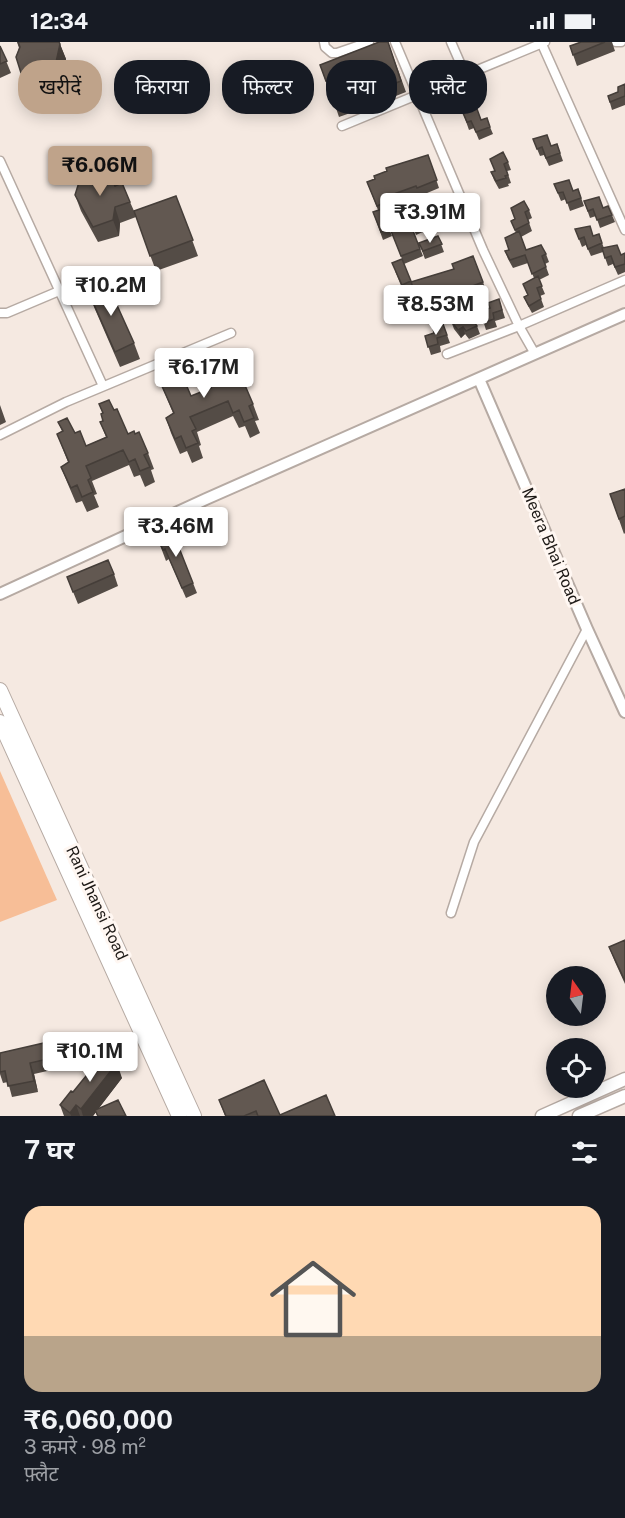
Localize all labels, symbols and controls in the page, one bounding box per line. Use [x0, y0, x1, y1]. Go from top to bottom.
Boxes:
text: 12:34 [30, 8, 88, 34]
chip: खरीदें [18, 60, 102, 114]
chip: किराया [114, 60, 210, 114]
chip: फ़िल्टर [222, 60, 314, 114]
chip: नया [326, 60, 397, 114]
chip: फ़्लैट [409, 60, 487, 114]
pin: ₹6.06M [51, 146, 149, 197]
text: ₹6.06M [62, 153, 138, 177]
pin: ₹3.91M [381, 193, 479, 244]
text: ₹3.91M [394, 200, 466, 224]
pin: ₹10.2M [62, 266, 160, 317]
text: ₹10.2M [75, 273, 147, 297]
pin: ₹8.53M [387, 285, 485, 336]
text: ₹8.53M [398, 292, 474, 316]
pin: ₹6.17M [155, 348, 253, 399]
text: ₹6.17M [169, 355, 239, 379]
street label: Meera Bhai Road [518, 485, 584, 607]
pin: ₹3.46M [127, 507, 225, 558]
text: ₹3.46M [138, 514, 214, 538]
street label: Rani Jhansi Road [62, 843, 132, 963]
north arrow [546, 966, 606, 1026]
map controls [546, 966, 606, 1098]
pin: ₹10.1M [41, 1032, 139, 1083]
button: locate [546, 1038, 606, 1098]
text: ₹10.1M [57, 1039, 123, 1063]
text: 7 घर [24, 1134, 74, 1165]
icon: filters [568, 1136, 601, 1169]
icon: home [259, 1245, 367, 1353]
text: ₹6,060,000 [24, 1404, 173, 1435]
text: 3 कमरे · 98 m² [24, 1435, 146, 1459]
text: फ़्लैट [24, 1462, 59, 1486]

